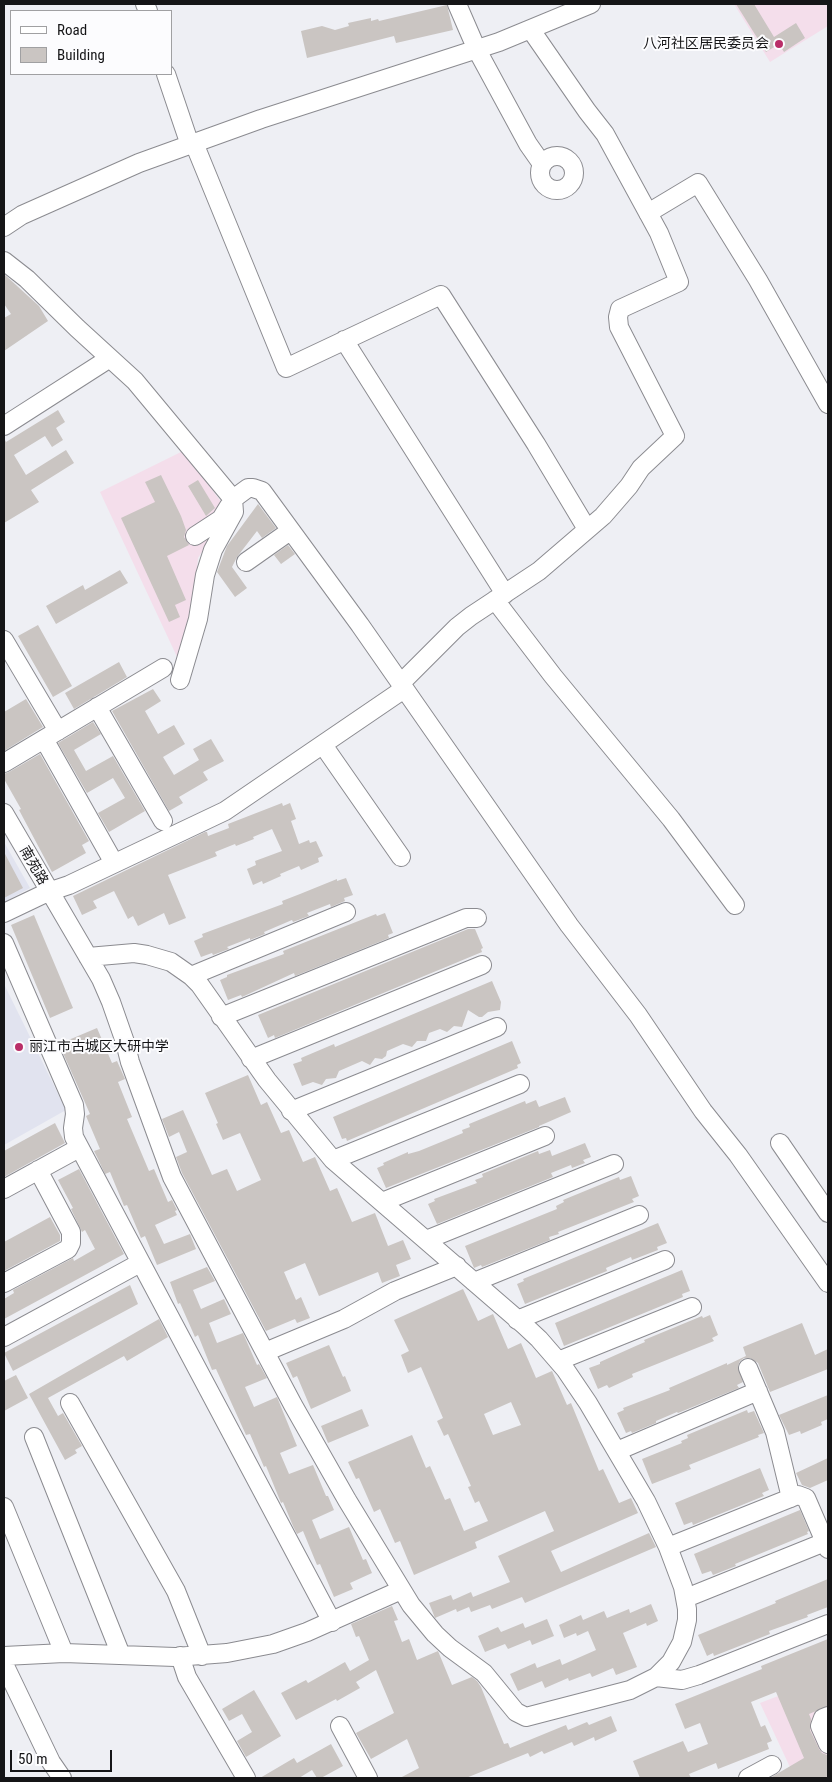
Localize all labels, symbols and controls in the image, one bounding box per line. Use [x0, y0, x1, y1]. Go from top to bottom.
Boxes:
legend [10, 10, 172, 75]
text: Road [57, 21, 87, 39]
place label: 八河社区居民委员会 [643, 36, 769, 52]
marker: 八河社区居民委员会 [773, 38, 785, 50]
text: Building [57, 46, 105, 64]
street label: 南苑路 [15, 844, 51, 888]
place label: 丽江市古城区大研中学 [29, 1039, 169, 1055]
marker: 丽江市古城区大研中学 [13, 1041, 25, 1053]
scale bar [12, 1740, 115, 1772]
text: 50 m [18, 1750, 48, 1768]

